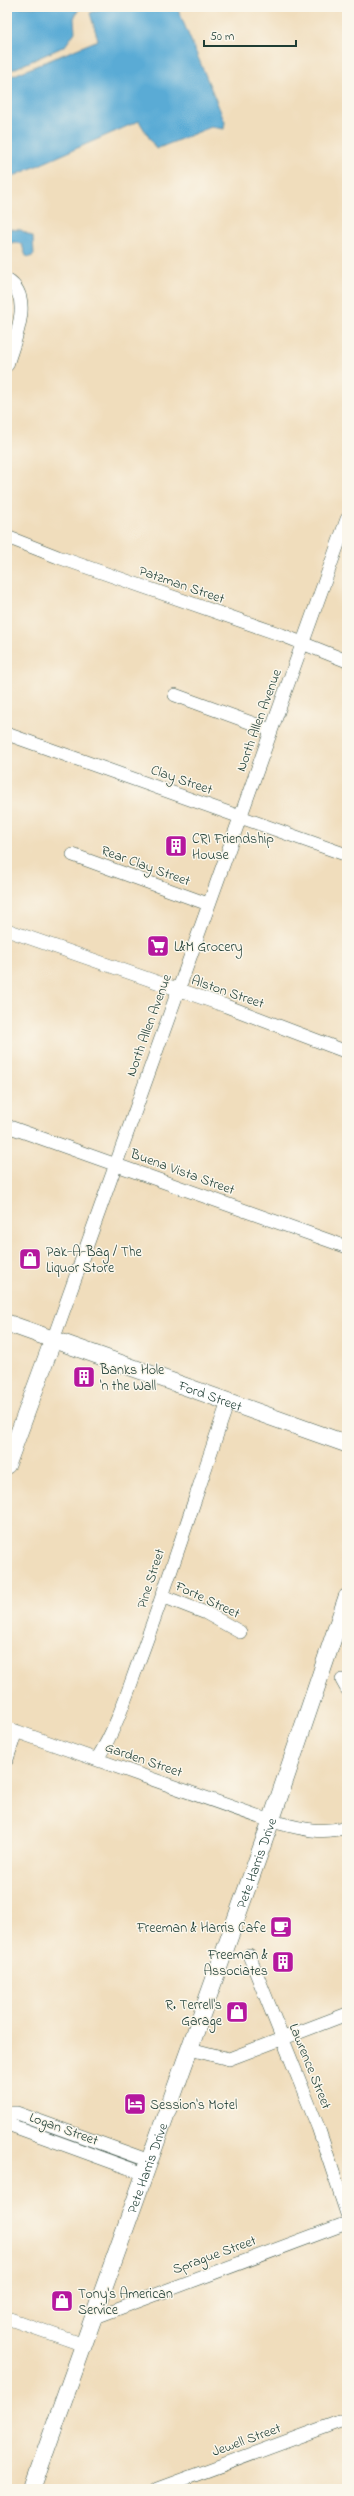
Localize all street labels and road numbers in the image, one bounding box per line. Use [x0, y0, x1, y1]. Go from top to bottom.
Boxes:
street label: Patzman Street [136, 561, 228, 610]
street label: North Allen Avenue [231, 666, 288, 775]
street label: Clay Street [147, 760, 216, 802]
street label: Rear Clay Street [98, 841, 193, 893]
street label: Alston Street [188, 970, 267, 1015]
street label: North Allen Avenue [121, 971, 178, 1080]
street label: Buena Vista Street [126, 1143, 238, 1201]
street label: Ford Street [174, 1376, 245, 1418]
street label: Pine Street [132, 1546, 171, 1611]
street label: Forte Street [171, 1576, 243, 1625]
street label: Garden Street [102, 1737, 185, 1784]
street label: Pete Harris Drive [232, 1814, 284, 1912]
street label: Lawrence Street [283, 2021, 336, 2113]
street label: Logan Street [26, 2107, 101, 2153]
street label: Pete Harris Drive [122, 2120, 174, 2217]
street label: Sprague Street [170, 2230, 260, 2281]
street label: Jewell Street [209, 2418, 284, 2463]

